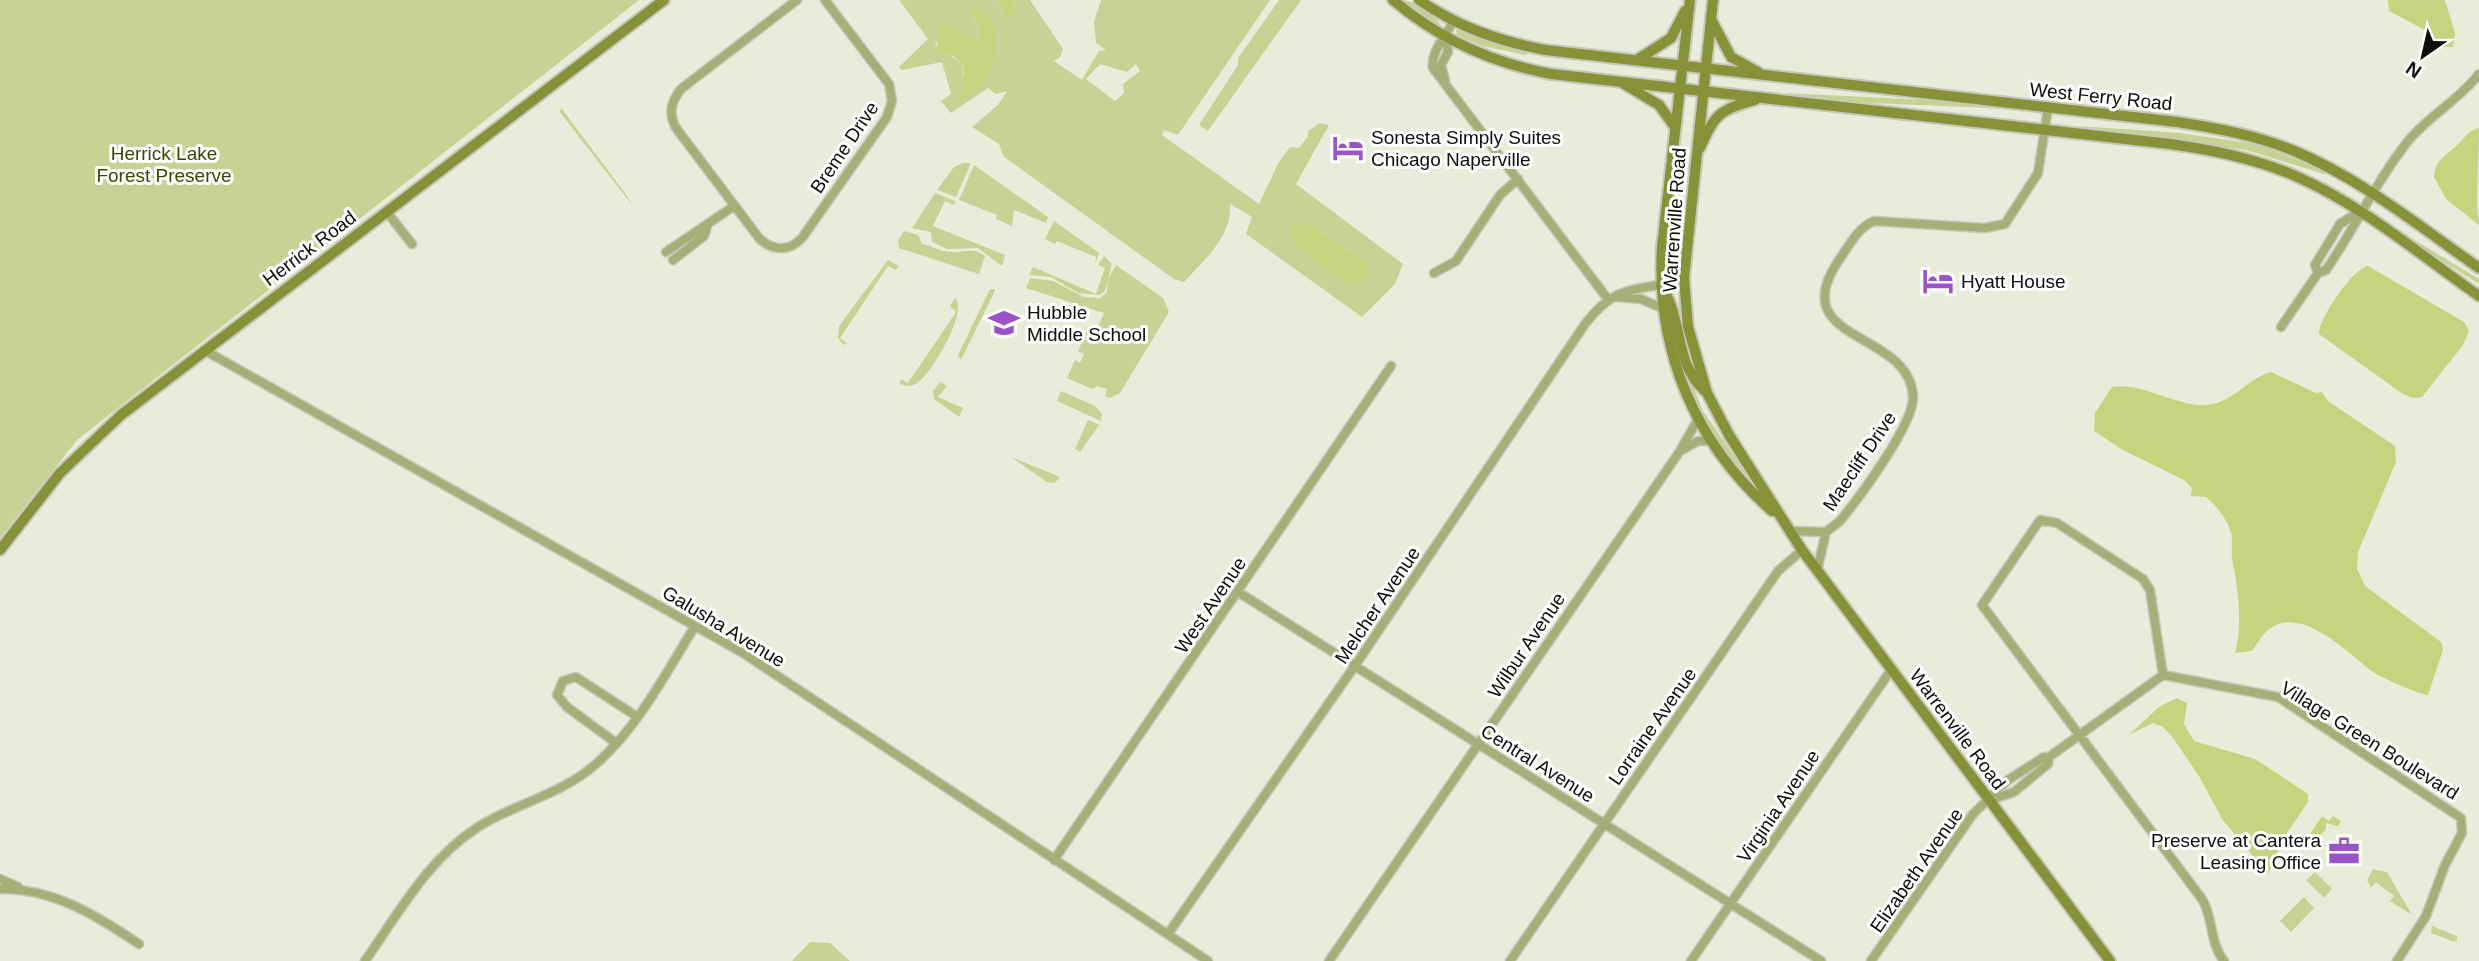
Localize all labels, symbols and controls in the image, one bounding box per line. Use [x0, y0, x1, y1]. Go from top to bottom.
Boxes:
north arrow [2388, 21, 2458, 91]
text: N [2402, 57, 2425, 82]
street label: West Ferry Road [2029, 79, 2173, 114]
street label: Breme Drive [806, 98, 883, 197]
place label: Sonesta Simply Suites Chicago Naperville [1371, 127, 1561, 170]
hotel icon: Sonesta Simply Suites Chicago Naperville [1331, 131, 1365, 165]
park label: Herrick Lake Forest Preserve [96, 143, 232, 186]
street label: Warrenville Road [1659, 147, 1690, 293]
street label: Herrick Road [259, 207, 360, 290]
hotel icon: Hyatt House [1921, 264, 1955, 298]
place label: Hyatt House [1961, 271, 2066, 292]
place label: Hubble Middle School [1027, 302, 1146, 345]
school or university icon: Hubble Middle School [987, 306, 1021, 340]
street label: Maecliff Drive [1819, 408, 1900, 515]
street label: Melcher Avenue [1331, 543, 1424, 667]
street label: West Avenue [1171, 553, 1250, 657]
street label: Galusha Avenue [659, 582, 789, 671]
street label: Wilbur Avenue [1484, 589, 1569, 702]
street label: Lorraine Avenue [1604, 664, 1701, 789]
street label: Warrenville Road [1906, 665, 2010, 794]
street label: Village Green Boulevard [2277, 677, 2462, 804]
street label: Central Avenue [1477, 720, 1598, 807]
street label: Virginia Avenue [1733, 746, 1824, 867]
street label: Elizabeth Avenue [1866, 804, 1967, 936]
place label: Preserve at Cantera Leasing Office [2151, 830, 2321, 873]
office icon: Preserve at Cantera Leasing Office [2327, 834, 2361, 868]

